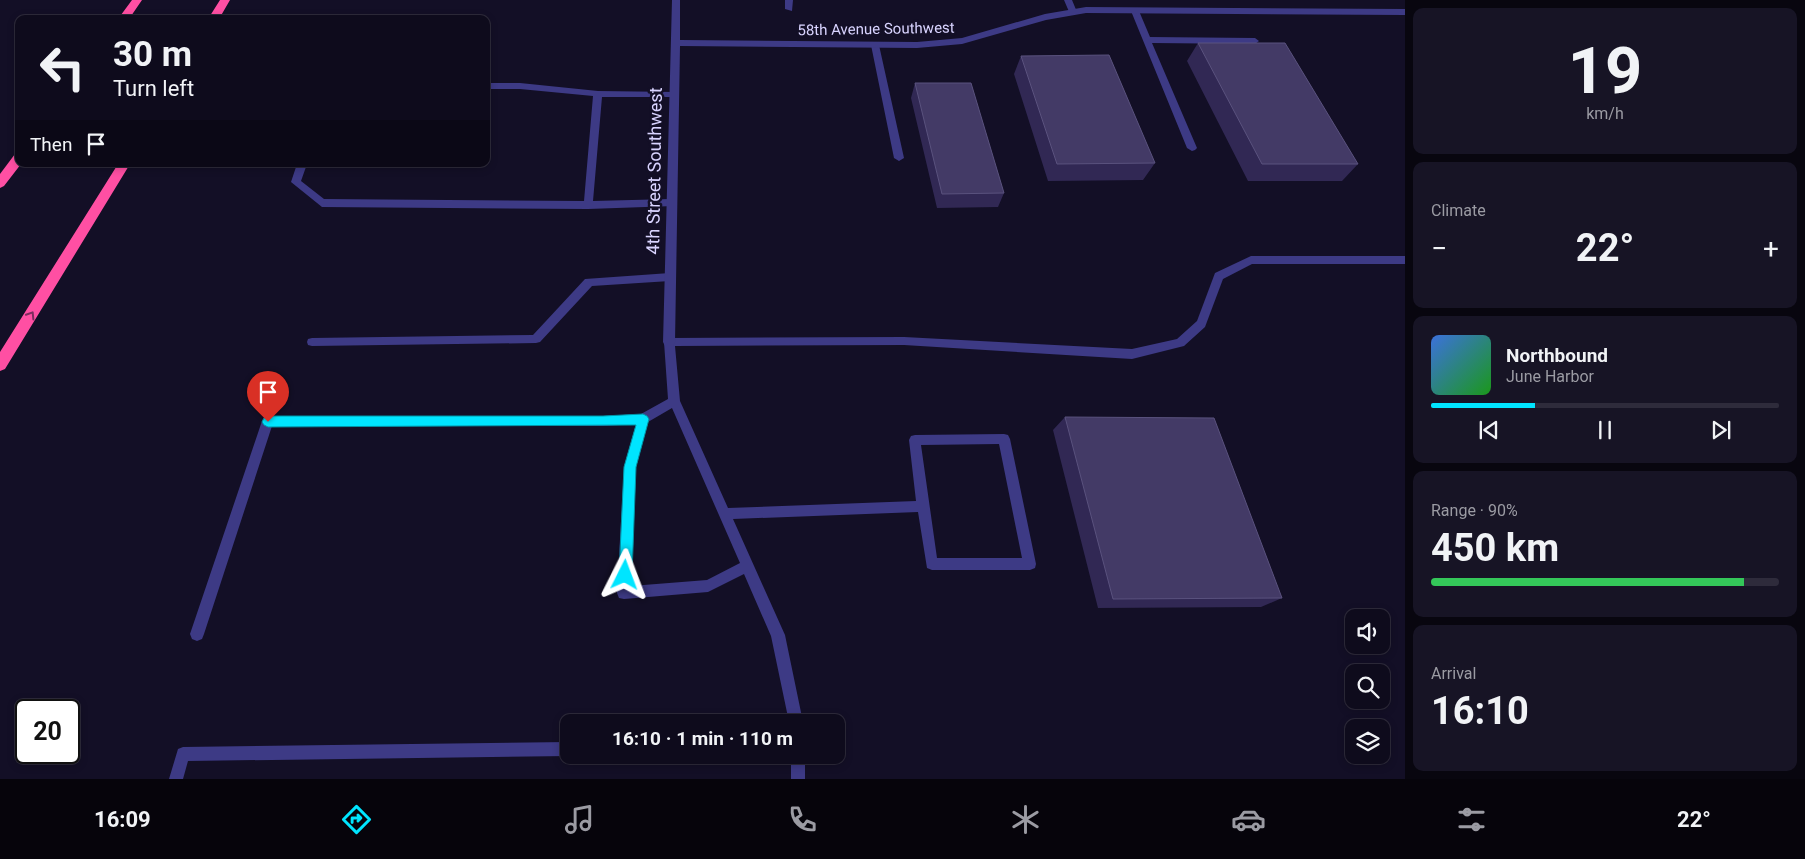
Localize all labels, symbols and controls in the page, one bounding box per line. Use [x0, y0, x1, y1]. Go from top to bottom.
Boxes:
street label: 58th Avenue Southwest [797, 19, 955, 39]
text: 19 [1568, 33, 1642, 109]
text: 30 m [113, 34, 192, 75]
icon: left [30, 35, 95, 100]
text: Turn left [113, 76, 194, 101]
street label: 4th Street Southwest [642, 87, 666, 255]
text: km/h [1586, 104, 1624, 123]
icon: arrive [82, 130, 110, 158]
text: Then [30, 133, 72, 156]
text: Climate [1431, 201, 1486, 220]
text: 22° [1576, 226, 1634, 270]
text: − [1431, 232, 1447, 265]
text: + [1763, 232, 1779, 265]
one-way arrow [25, 311, 34, 320]
text: Northbound [1506, 344, 1608, 367]
text: June Harbor [1506, 367, 1594, 386]
pin [247, 371, 289, 422]
icon: arrive [254, 378, 282, 406]
icon: previous [1475, 416, 1503, 444]
icon: pause [1591, 416, 1619, 444]
icon: next [1707, 416, 1735, 444]
text: Range · 90% [1431, 501, 1518, 520]
text: 450 km [1431, 526, 1559, 570]
position arrow [598, 548, 650, 600]
map controls [1345, 609, 1390, 764]
button: sound [1345, 609, 1390, 654]
button: search [1345, 664, 1390, 709]
text: Arrival [1431, 664, 1476, 683]
text: 16:10 [1431, 689, 1529, 733]
speed limit sign: 20 [15, 699, 80, 764]
button: layers [1345, 719, 1390, 764]
text: 16:10 · 1 min · 110 m [612, 727, 793, 750]
icon: directions [339, 802, 374, 837]
icon: music [562, 802, 597, 837]
icon: phone [785, 802, 820, 837]
icon: climate [1008, 802, 1043, 837]
icon: car [1231, 802, 1266, 837]
icon: filters [1454, 802, 1489, 837]
text: 16:09 [94, 807, 151, 832]
text: 22° [1677, 807, 1711, 832]

